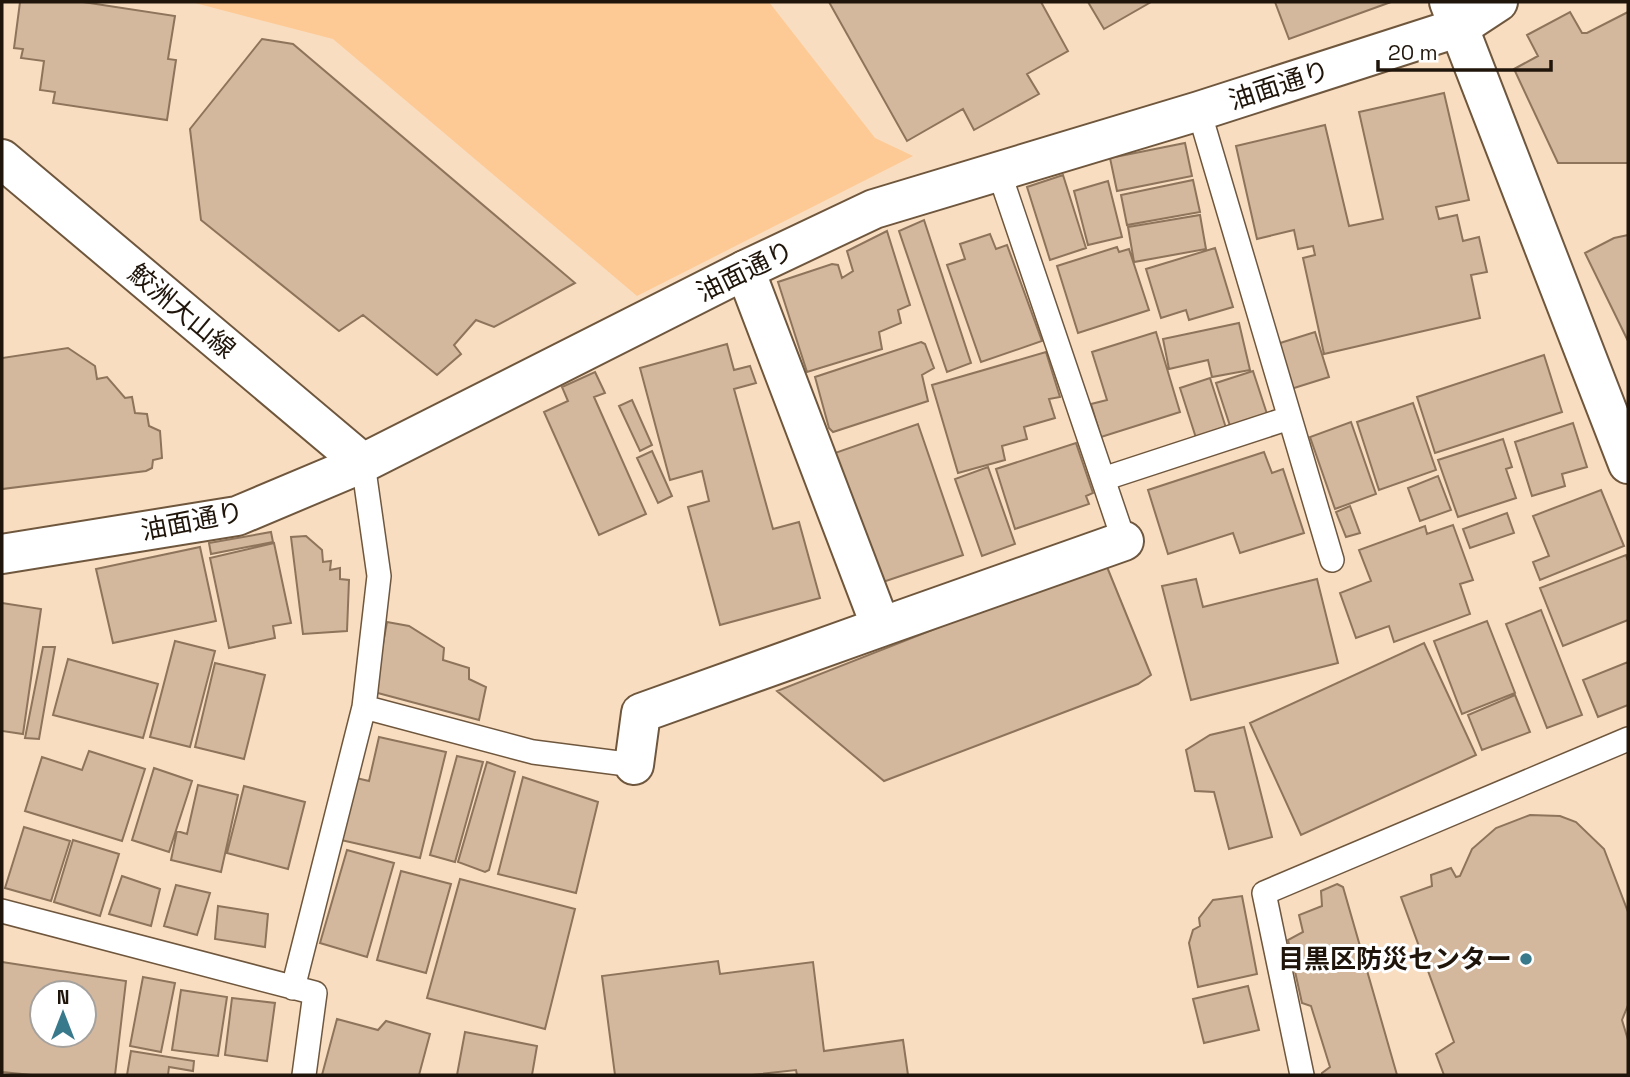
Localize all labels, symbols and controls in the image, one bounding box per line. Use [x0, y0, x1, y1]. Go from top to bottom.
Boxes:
scale bar [1378, 28, 1551, 72]
text: 20 m [1388, 39, 1438, 66]
street label: 油面通り [1224, 53, 1334, 117]
street label: 油面通り [691, 233, 799, 309]
street label: 鮫洲大山線 [121, 256, 243, 366]
street label: 油面通り [138, 494, 246, 548]
place label: 目黒区防災センター [1278, 942, 1512, 976]
marker: 目黒区防災センター [1518, 951, 1534, 967]
north arrow [28, 979, 98, 1049]
text: N [57, 985, 69, 1010]

